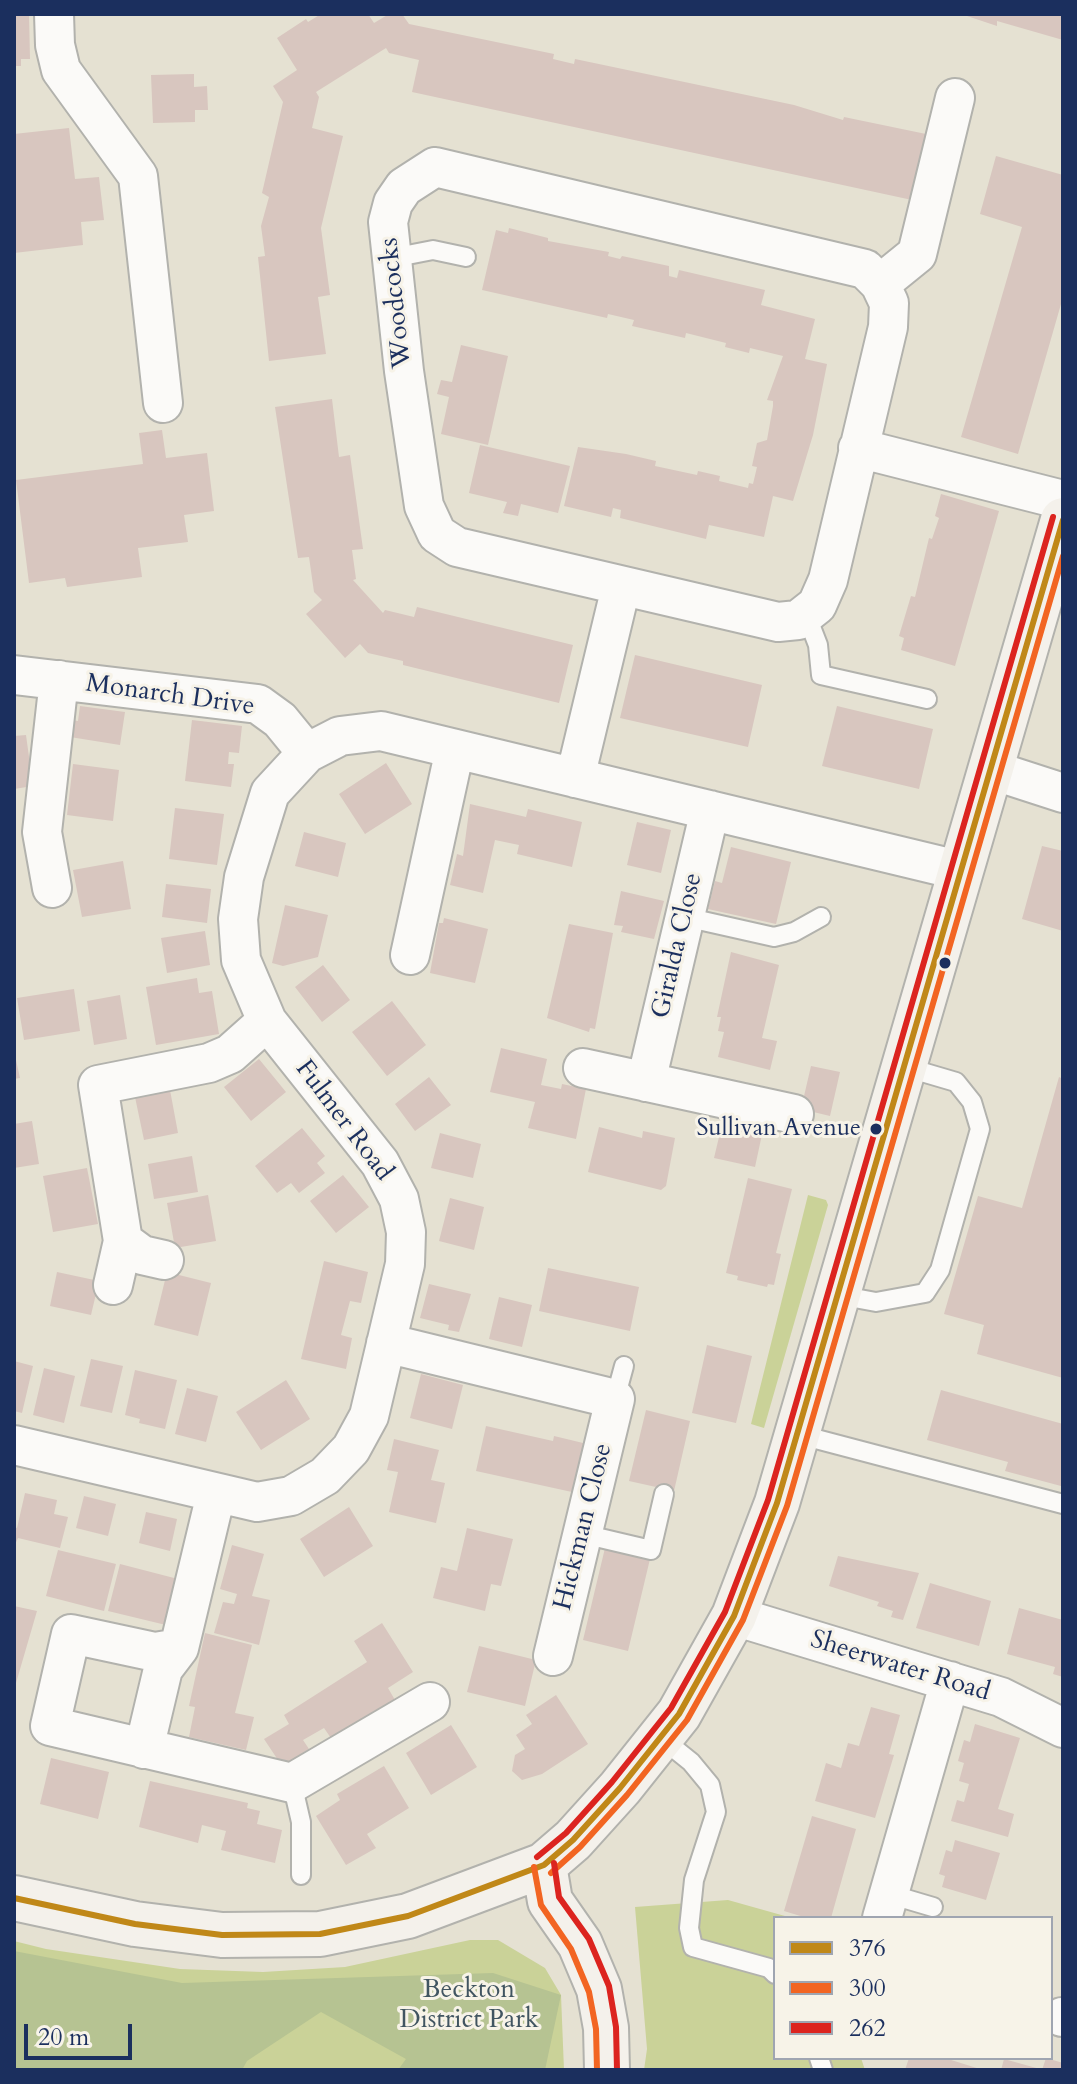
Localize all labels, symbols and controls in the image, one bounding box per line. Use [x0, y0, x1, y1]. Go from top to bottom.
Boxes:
street label: Woodcocks [375, 236, 419, 370]
street label: Monarch Drive [84, 669, 256, 723]
street label: Giralda Close [646, 870, 710, 1022]
unlabelled marker [937, 955, 953, 971]
street label: Fulmer Road [287, 1054, 399, 1188]
place label: Sullivan Avenue [696, 1115, 861, 1143]
marker: Sullivan Avenue [868, 1121, 884, 1137]
street label: Hickman Close [548, 1440, 620, 1614]
street label: Sheerwater Road [806, 1625, 994, 1709]
legend [773, 1916, 1053, 2060]
text: 376 [849, 1932, 886, 1965]
text: 300 [849, 1972, 886, 2005]
park label: Beckton District Park [399, 1975, 539, 2036]
scale bar [28, 2008, 136, 2058]
text: 262 [849, 2012, 886, 2045]
text: 20 m [38, 2021, 89, 2054]

